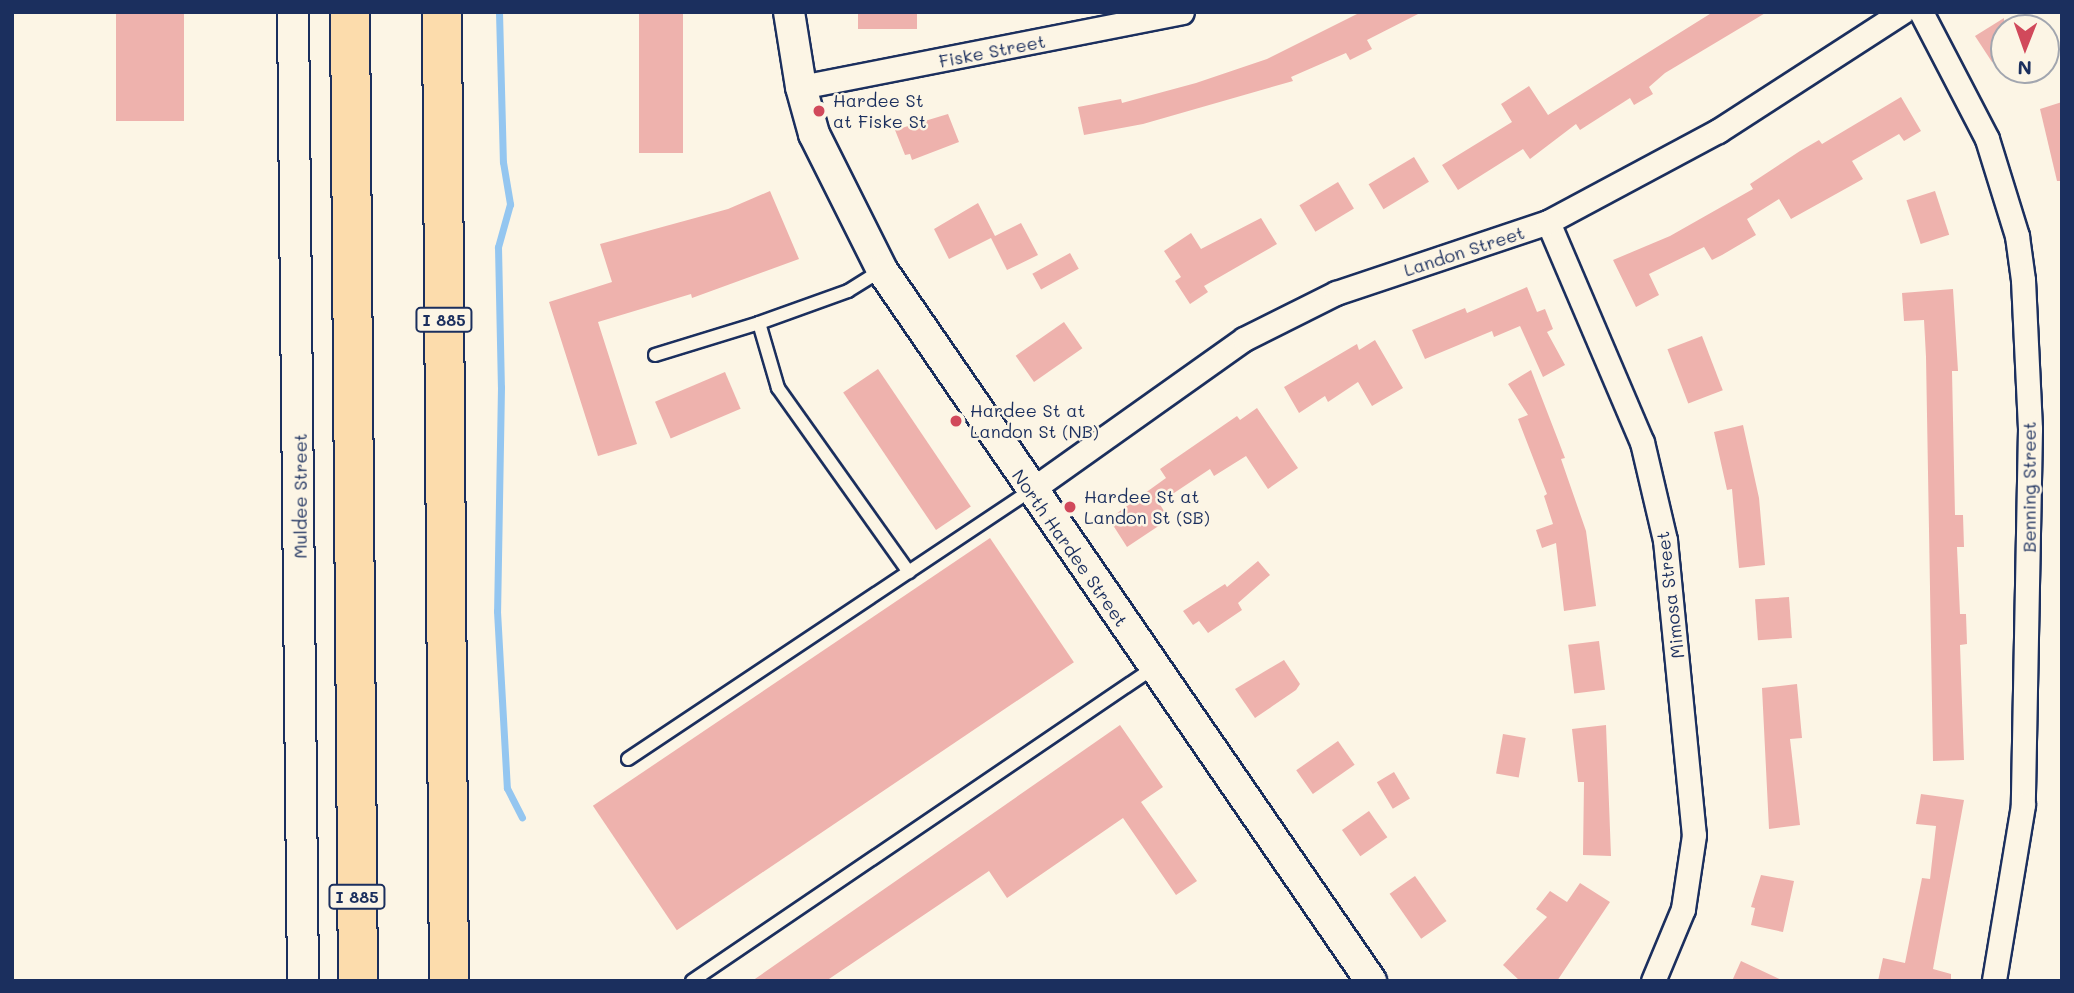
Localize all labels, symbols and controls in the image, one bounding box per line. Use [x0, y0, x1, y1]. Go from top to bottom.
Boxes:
north arrow [1990, 14, 2060, 84]
street label: Fiske Street [937, 30, 1047, 72]
text: N [2017, 56, 2032, 81]
place label: Hardee St at Fiske St [833, 90, 927, 132]
marker: Hardee St at Fiske St [811, 103, 827, 119]
street label: Landon Street [1401, 221, 1527, 281]
road number: I 885 [414, 308, 474, 332]
place label: Hardee St at Landon St (NB) [970, 400, 1099, 442]
marker: Hardee St at Landon St (NB) [948, 413, 964, 429]
street label: Benning Street [2018, 421, 2040, 553]
street label: Muldee Street [289, 433, 311, 559]
street label: North Hardee Street [1008, 465, 1132, 631]
place label: Hardee St at Landon St (SB) [1084, 486, 1210, 528]
marker: Hardee St at Landon St (SB) [1062, 499, 1078, 515]
street label: Mimosa Street [1651, 530, 1689, 660]
road number: I 885 [327, 884, 387, 909]

